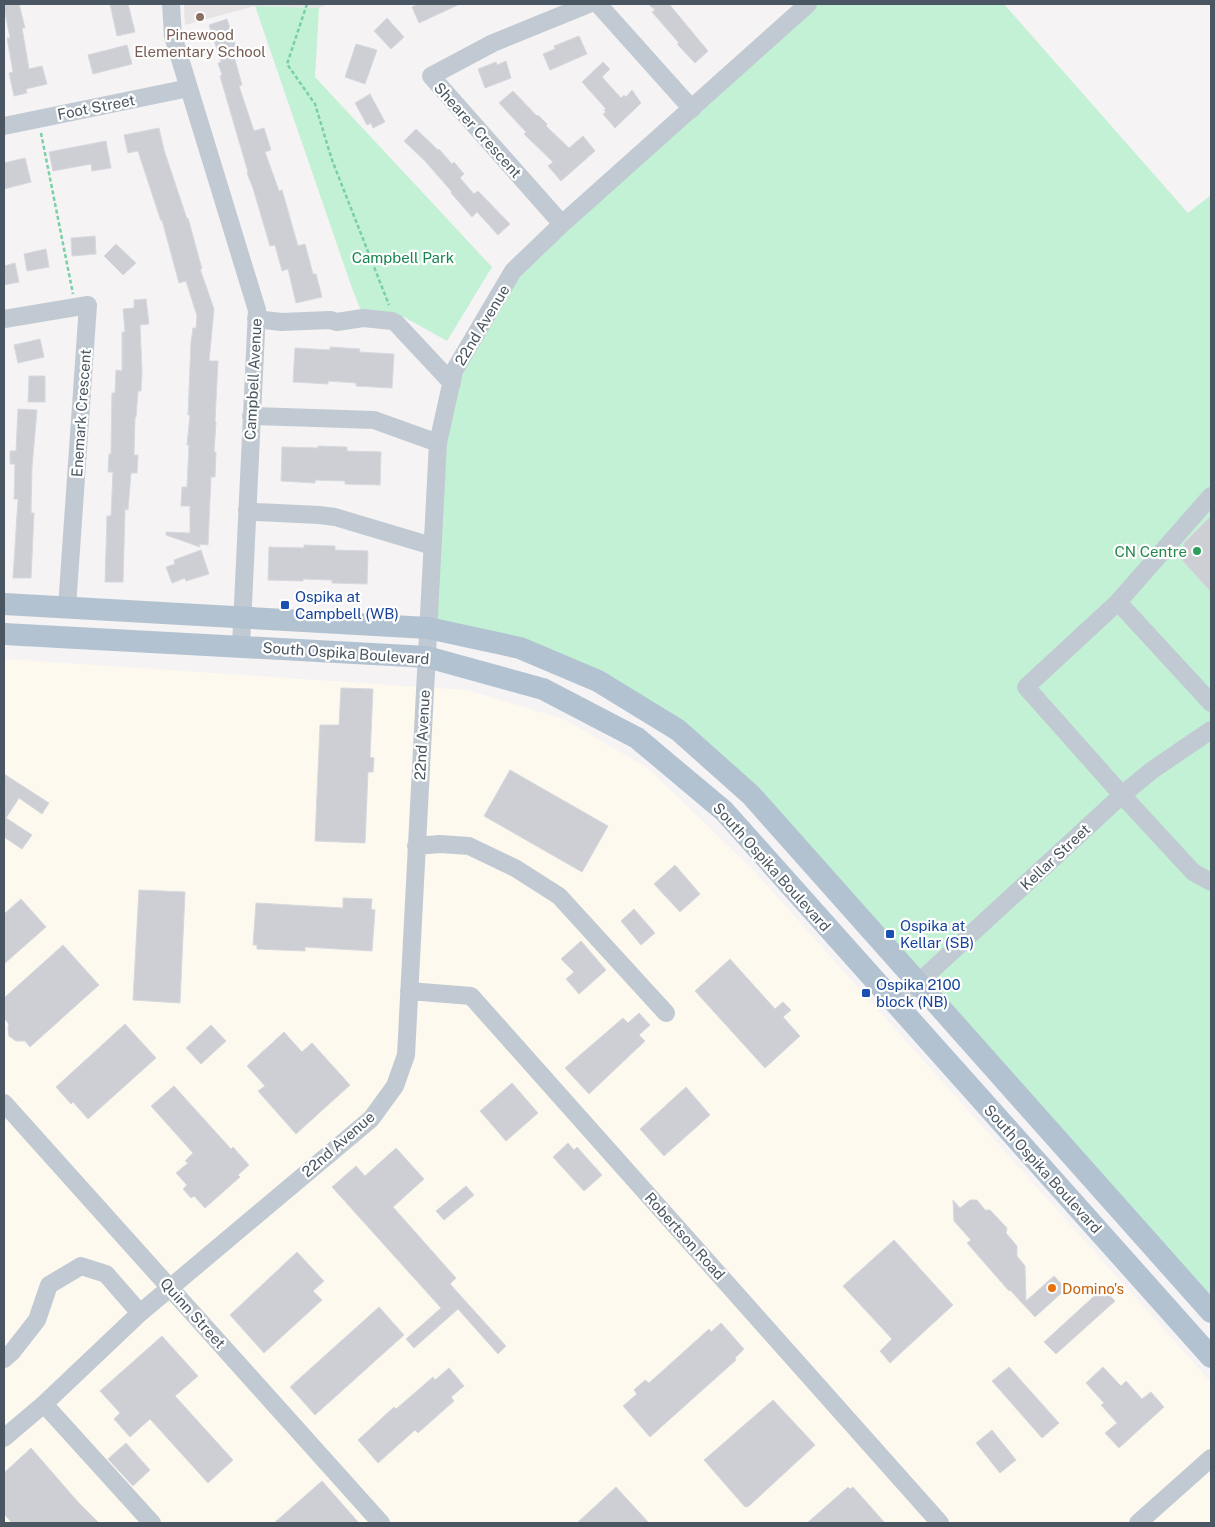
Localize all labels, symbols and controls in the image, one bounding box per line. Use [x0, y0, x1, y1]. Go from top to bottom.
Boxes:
marker: Pinewood Elementary School [194, 11, 206, 23]
place label: Pinewood Elementary School [134, 26, 266, 60]
street label: Shearer Crescent [431, 79, 525, 181]
street label: Foot Street [56, 91, 136, 123]
park label: Campbell Park [352, 249, 454, 266]
street label: 22nd Avenue [451, 282, 513, 368]
street label: Campbell Avenue [241, 318, 265, 440]
street label: Enemark Crescent [68, 348, 94, 478]
place label: CN Centre [1115, 543, 1187, 560]
marker: CN Centre [1191, 545, 1203, 557]
place label: Ospika at Campbell (WB) [295, 588, 399, 622]
marker: Ospika at Campbell (WB) [279, 599, 291, 611]
street label: South Ospika Boulevard [262, 639, 430, 667]
street label: 22nd Avenue [411, 689, 433, 781]
street label: South Ospika Boulevard [710, 799, 834, 935]
street label: Kellar Street [1017, 820, 1093, 893]
place label: Ospika at Kellar (SB) [900, 917, 974, 951]
marker: Ospika at Kellar (SB) [884, 928, 896, 940]
place label: Ospika 2100 block (NB) [876, 976, 961, 1010]
marker: Ospika 2100 block (NB) [860, 987, 872, 999]
street label: South Ospika Boulevard [981, 1101, 1105, 1237]
street label: 22nd Avenue [298, 1108, 378, 1180]
street label: Robertson Road [641, 1189, 729, 1283]
street label: Quinn Street [157, 1274, 229, 1352]
place label: Domino's [1062, 1280, 1124, 1297]
marker: Domino's [1046, 1282, 1058, 1294]

